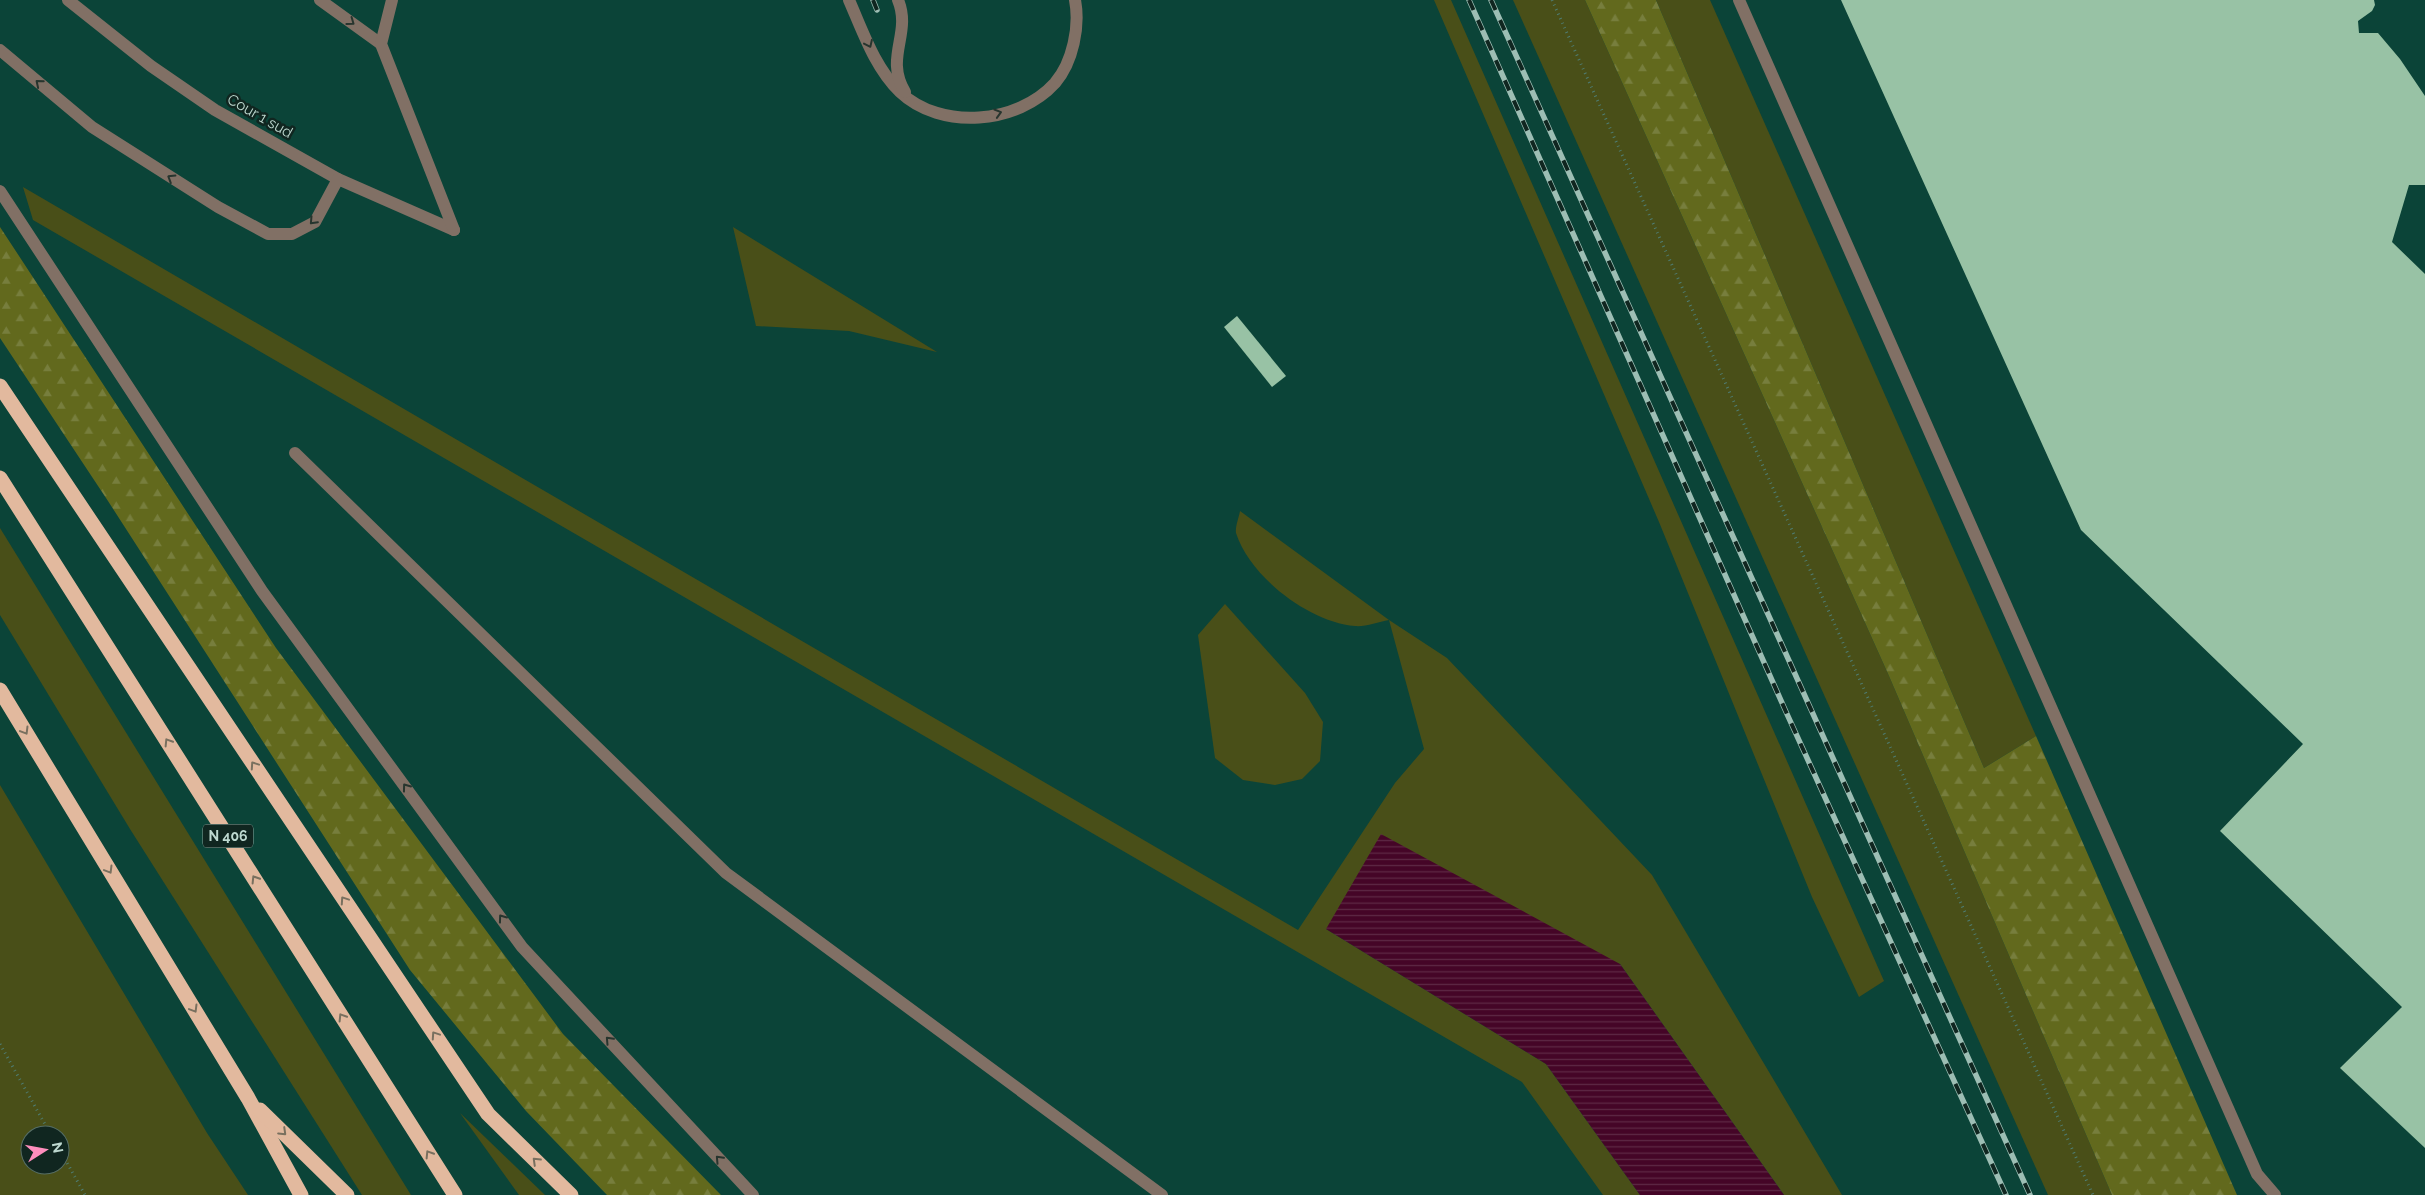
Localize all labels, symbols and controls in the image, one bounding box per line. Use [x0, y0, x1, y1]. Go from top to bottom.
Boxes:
one-way arrow [345, 16, 355, 25]
one-way arrow [863, 39, 873, 48]
one-way arrow [36, 80, 45, 89]
street label: Cour 1 sud [224, 90, 296, 142]
one-way arrow [993, 109, 1001, 119]
one-way arrow [167, 174, 176, 184]
one-way arrow [310, 215, 319, 224]
one-way arrow [19, 726, 29, 735]
one-way arrow [165, 739, 174, 748]
one-way arrow [251, 761, 260, 771]
one-way arrow [403, 784, 411, 793]
road number: N 406 [203, 824, 253, 848]
one-way arrow [103, 865, 113, 874]
one-way arrow [252, 876, 261, 885]
one-way arrow [341, 896, 351, 905]
one-way arrow [499, 915, 507, 924]
one-way arrow [187, 1004, 197, 1013]
one-way arrow [339, 1013, 349, 1022]
one-way arrow [432, 1031, 441, 1041]
one-way arrow [606, 1037, 615, 1046]
north arrow [20, 1125, 70, 1175]
one-way arrow [277, 1126, 286, 1135]
text: N [49, 1141, 67, 1154]
one-way arrow [426, 1150, 436, 1159]
one-way arrow [716, 1156, 725, 1165]
one-way arrow [533, 1158, 542, 1167]

